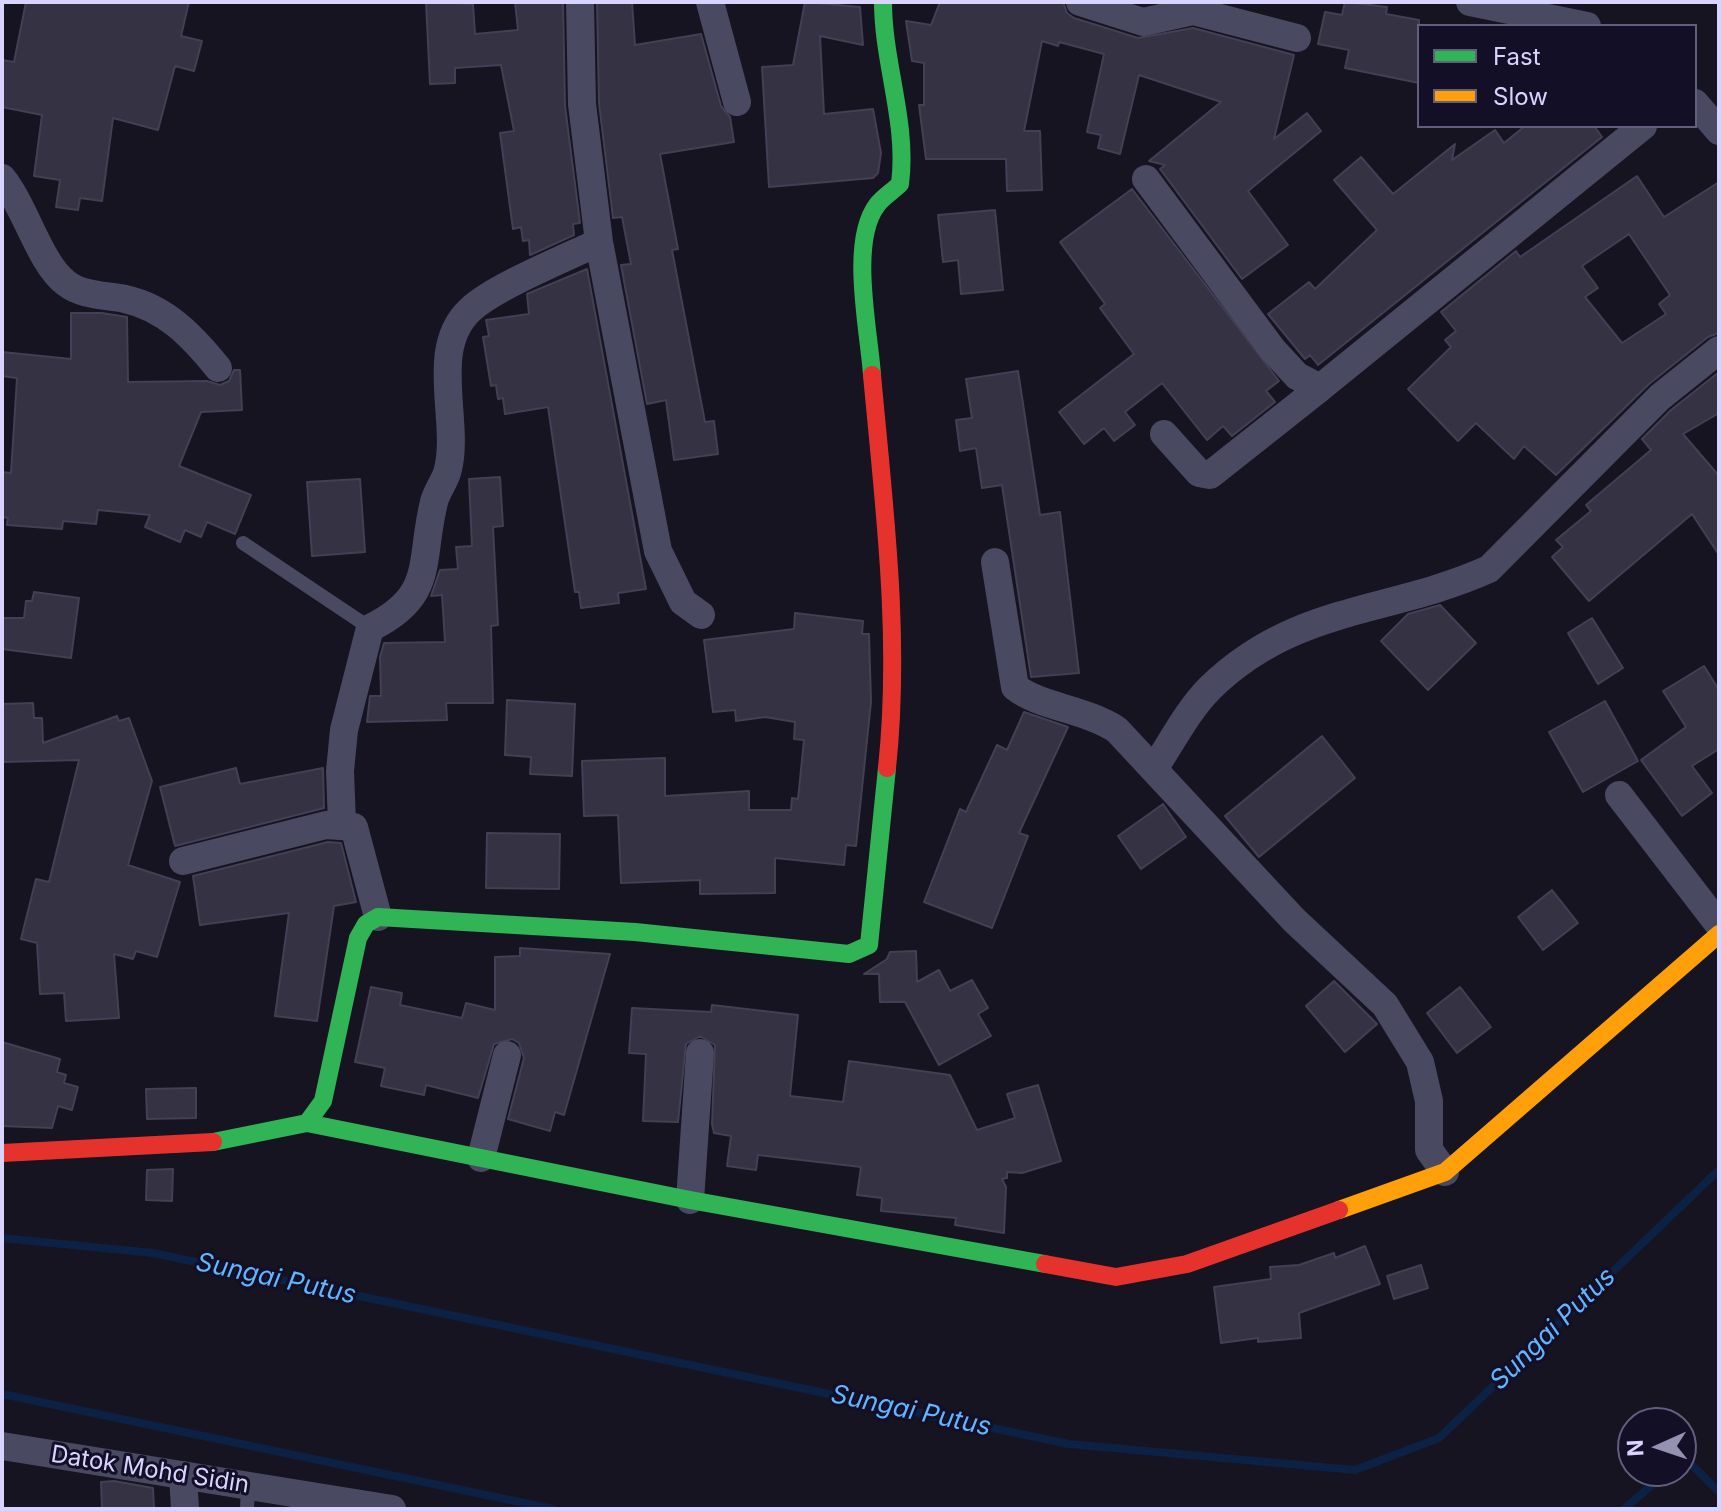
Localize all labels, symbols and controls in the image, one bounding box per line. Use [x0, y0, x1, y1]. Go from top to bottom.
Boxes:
legend [1417, 24, 1697, 128]
text: Fast [1493, 42, 1541, 71]
text: Slow [1493, 82, 1548, 111]
water label: Sungai Putus [193, 1247, 359, 1311]
water label: Sungai Putus [1484, 1261, 1622, 1397]
water label: Sungai Putus [828, 1379, 994, 1443]
north arrow [1617, 1407, 1697, 1487]
text: N [1622, 1439, 1648, 1457]
street label: Datok Mohd Sidin [49, 1440, 251, 1500]

